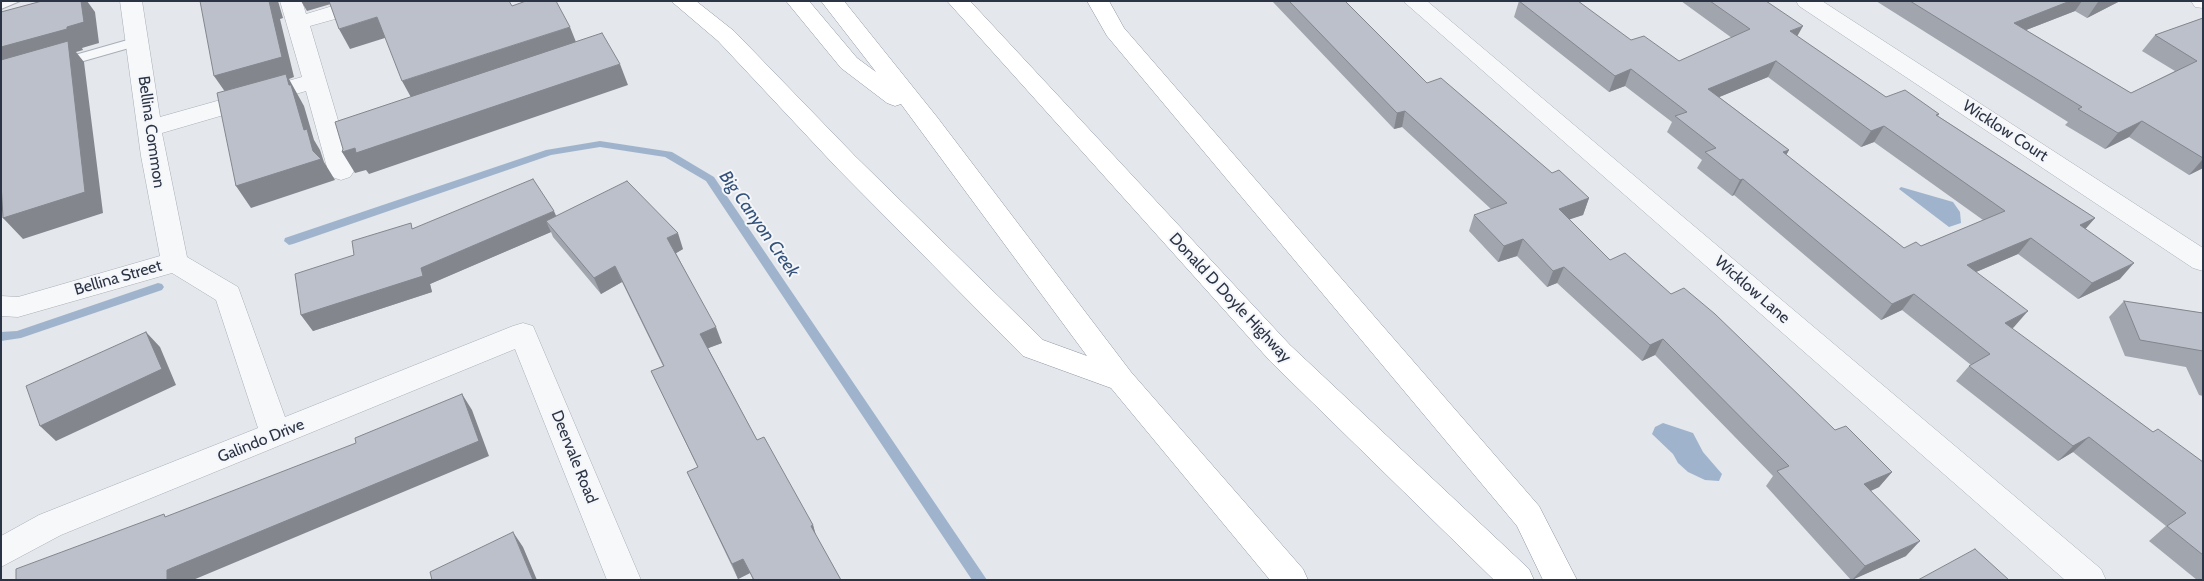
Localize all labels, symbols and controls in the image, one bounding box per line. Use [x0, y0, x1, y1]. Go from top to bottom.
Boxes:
street label: Bellina Common [134, 75, 168, 189]
street label: Wicklow Court [1959, 96, 2051, 166]
water label: Big Canyon Creek [714, 167, 804, 281]
street label: Donald D Doyle Highway [1165, 229, 1295, 367]
street label: Wicklow Lane [1710, 252, 1794, 328]
street label: Bellina Street [72, 256, 164, 300]
street label: Deervale Road [547, 408, 601, 506]
street label: Galindo Drive [215, 415, 307, 467]

